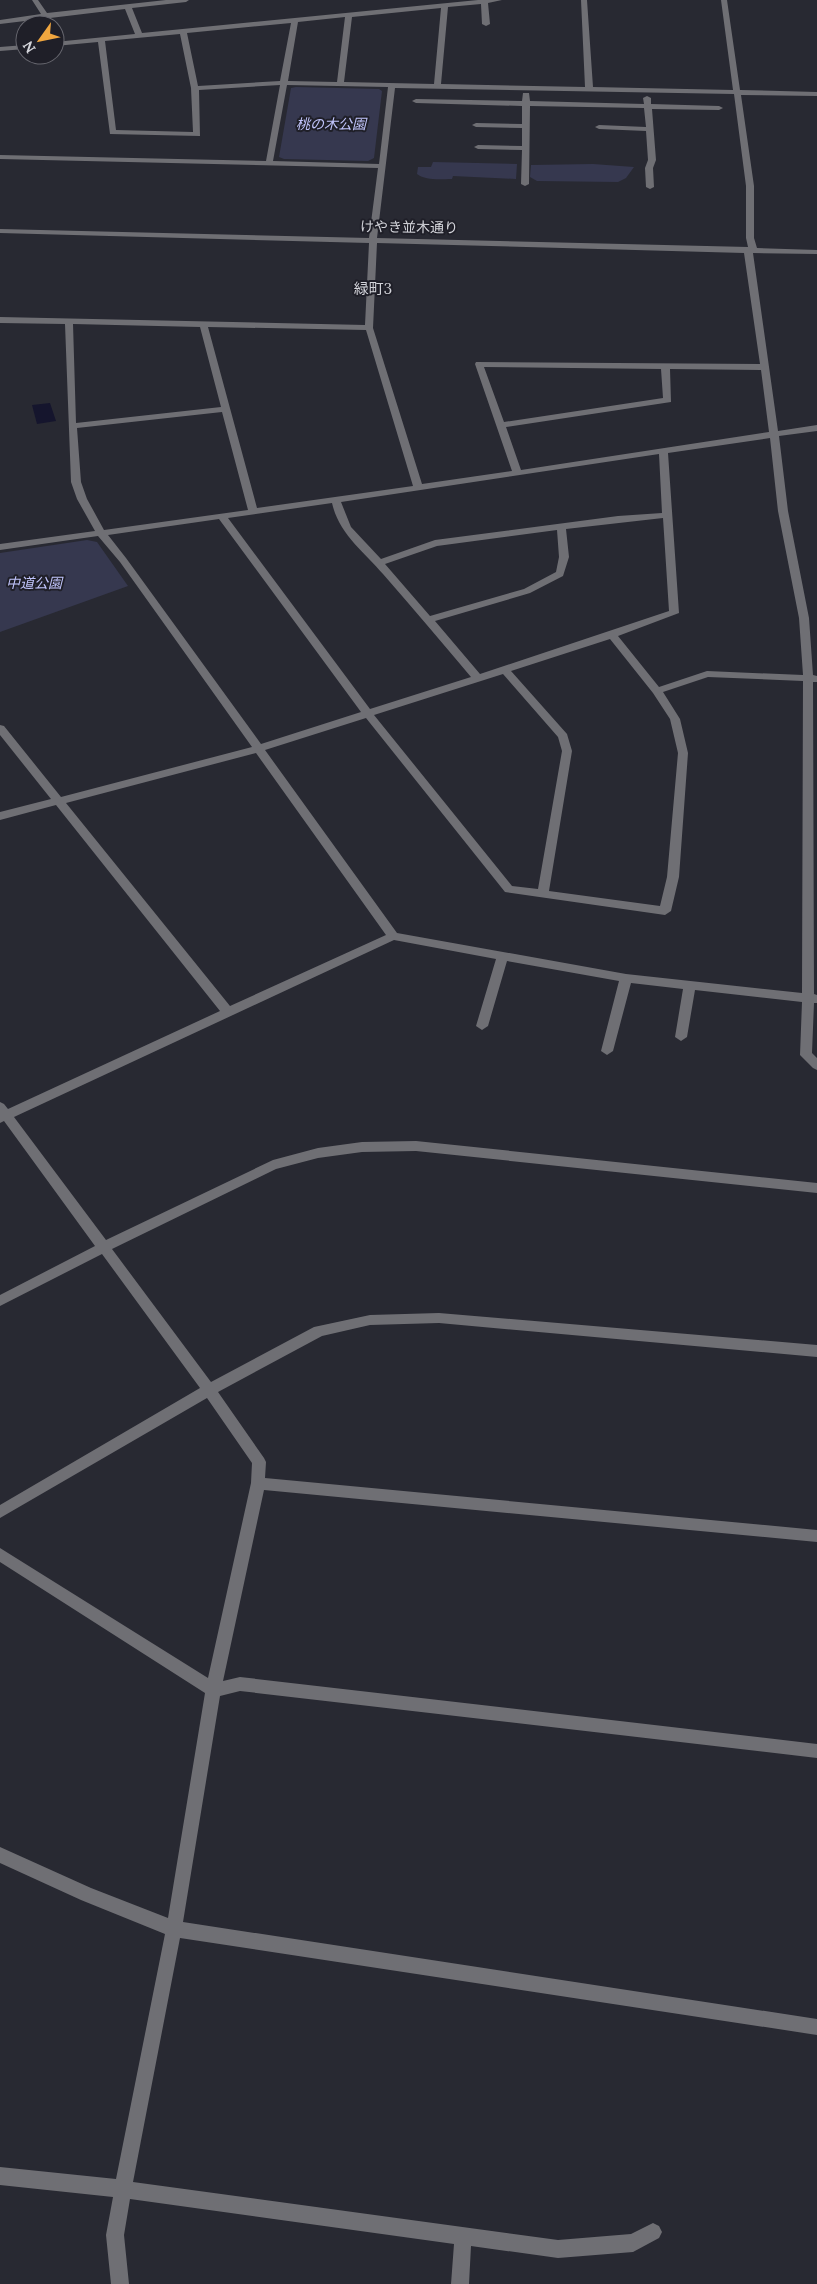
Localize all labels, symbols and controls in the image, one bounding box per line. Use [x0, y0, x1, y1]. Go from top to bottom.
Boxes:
north arrow [15, 15, 65, 65]
text: N [19, 37, 40, 57]
park label: 桃の木公園 [296, 115, 368, 133]
street label: けやき並木通り [360, 217, 458, 237]
district label: 緑町3 [354, 279, 392, 298]
park label: 中道公園 [6, 574, 64, 592]

